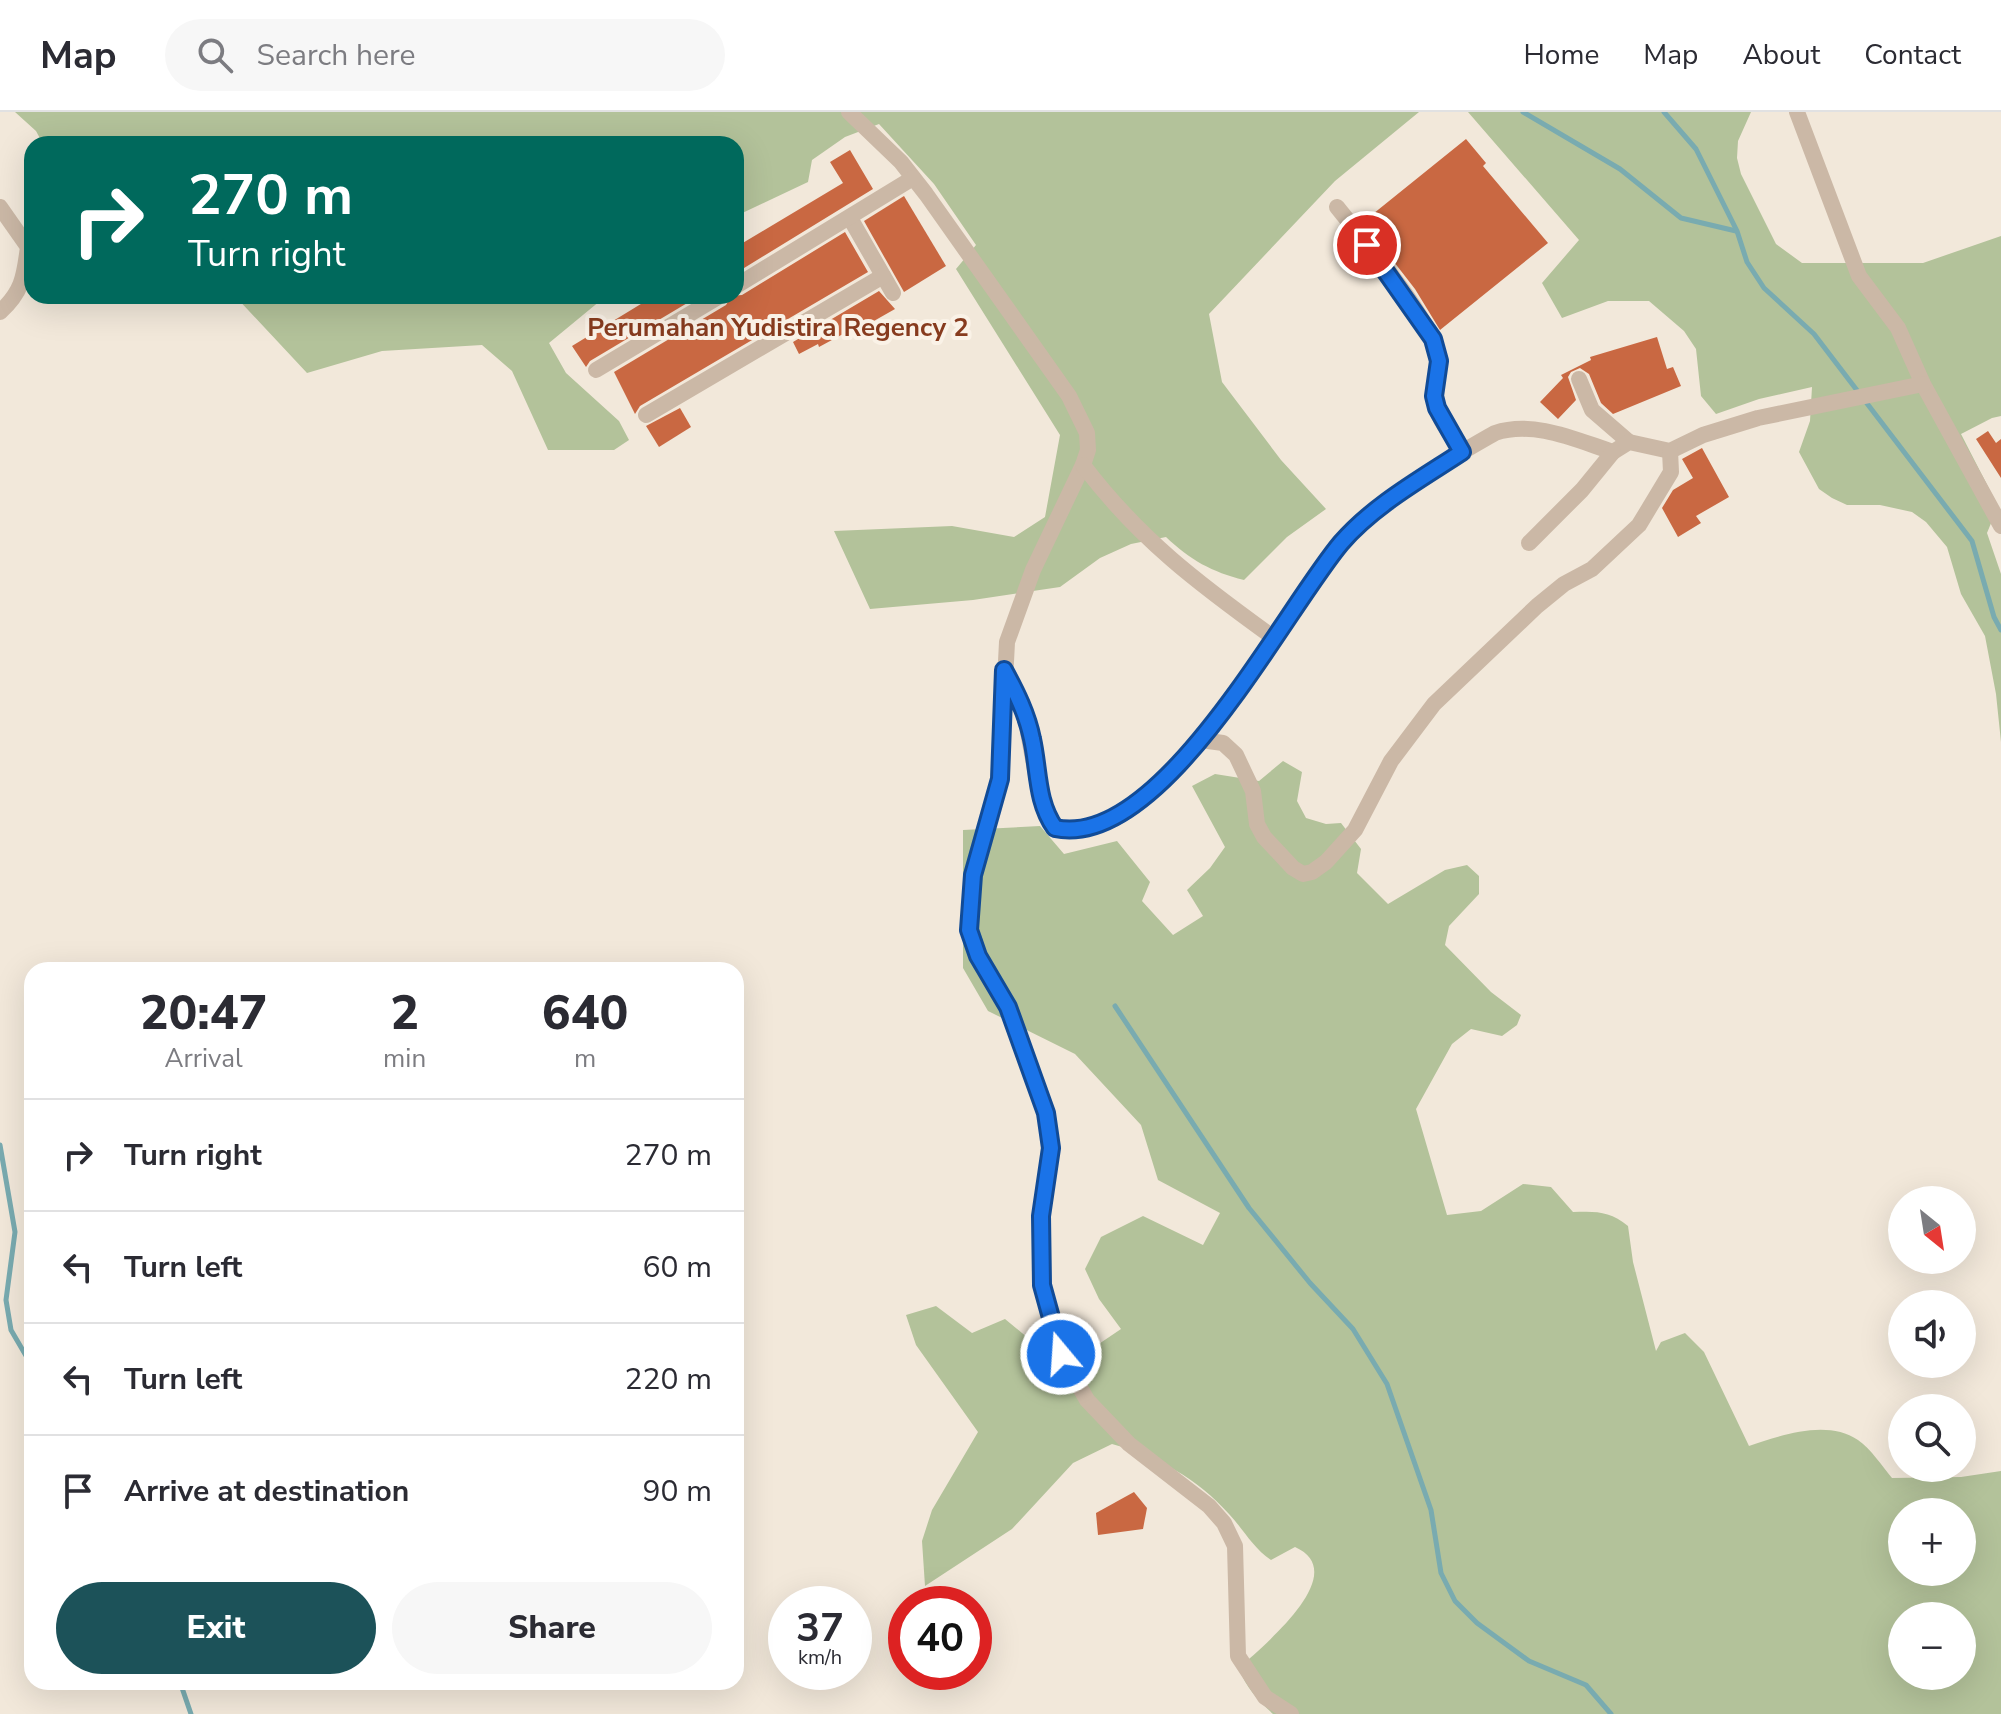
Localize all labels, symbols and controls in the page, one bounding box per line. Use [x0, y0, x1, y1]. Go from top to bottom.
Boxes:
search box [165, 19, 725, 91]
text: Map [40, 30, 117, 81]
icon: search [193, 33, 237, 77]
text: Search here [257, 35, 416, 76]
text: Home [1524, 36, 1599, 74]
text: Map [1643, 36, 1698, 74]
text: About [1742, 36, 1820, 74]
text: Contact [1864, 36, 1961, 74]
text: 270 m [188, 157, 353, 234]
icon: right [56, 168, 160, 272]
pin [1333, 211, 1401, 279]
icon: arrive [1345, 223, 1389, 267]
text: Turn right [188, 230, 345, 279]
district label: Perumahan Yudistira Regency 2 [587, 310, 969, 345]
text: 20:47 [140, 980, 267, 1046]
text: 2 [390, 980, 419, 1046]
text: 640 [542, 980, 628, 1046]
text: Arrival [164, 1041, 243, 1076]
text: min [383, 1041, 426, 1076]
text: m [574, 1041, 596, 1076]
icon: right [56, 1133, 100, 1177]
text: Turn right [124, 1135, 262, 1176]
text: 270 m [625, 1135, 712, 1176]
north arrow [1888, 1186, 1976, 1274]
map controls [1888, 1186, 1976, 1690]
icon: left [56, 1245, 100, 1289]
text: Turn left [124, 1247, 242, 1288]
text: 60 m [643, 1247, 712, 1288]
button: sound [1888, 1290, 1976, 1378]
position arrow [1019, 1312, 1103, 1396]
icon: left [56, 1357, 100, 1401]
text: Turn left [124, 1359, 242, 1400]
text: 220 m [625, 1359, 712, 1400]
button: search [1888, 1394, 1976, 1482]
icon: arrive [56, 1469, 100, 1513]
text: Arrive at destination [124, 1471, 409, 1512]
text: 90 m [643, 1471, 712, 1512]
button: + [1888, 1498, 1976, 1586]
button: Exit [56, 1582, 376, 1674]
button: Share [392, 1582, 712, 1674]
speed limit sign: 40 [888, 1586, 992, 1690]
text: 37 [796, 1601, 844, 1655]
button: − [1888, 1602, 1976, 1690]
text: km/h [798, 1644, 842, 1671]

